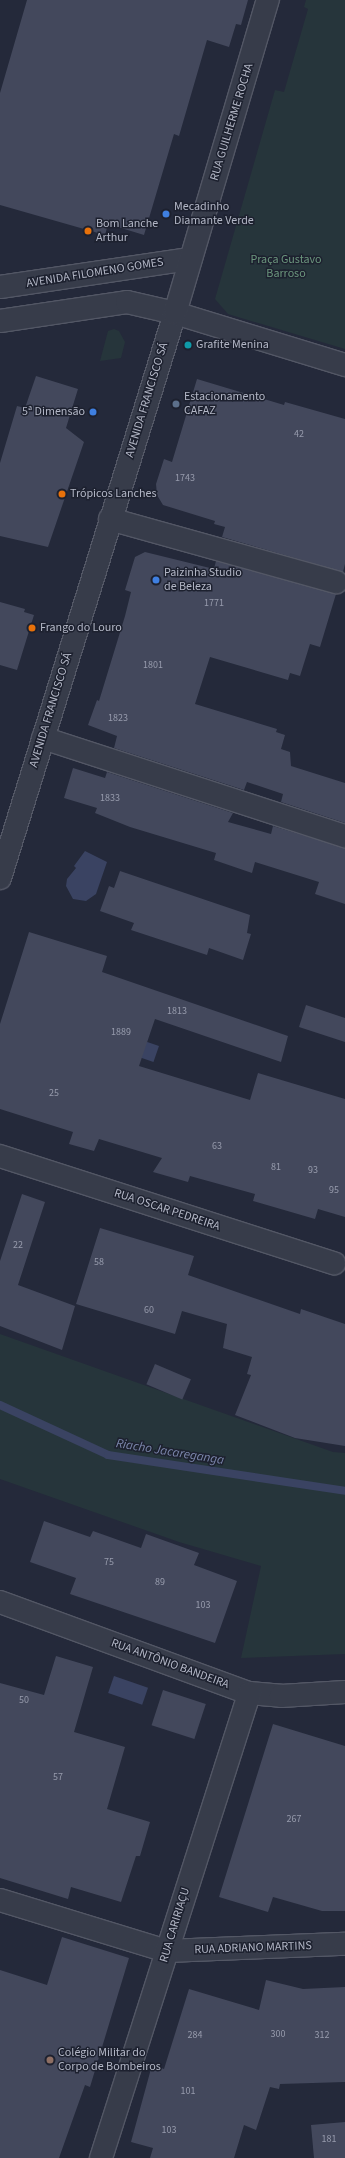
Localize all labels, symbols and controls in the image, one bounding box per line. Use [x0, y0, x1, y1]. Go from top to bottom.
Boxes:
street label: RUA GUILHERME ROCHA [207, 62, 257, 182]
place label: Mecadinho Diamante Verde [174, 200, 254, 228]
marker: Mecadinho Diamante Verde [161, 209, 171, 219]
place label: Bom Lanche Arthur [96, 217, 158, 245]
marker: Bom Lanche Arthur [83, 226, 93, 236]
park label: Praça Gustavo Barroso [250, 253, 322, 281]
street label: AVENIDA FILOMENO GOMES [25, 255, 165, 291]
place label: Grafite Menina [196, 338, 269, 352]
marker: Grafite Menina [183, 340, 193, 350]
street label: AVENIDA FRANCISCO SÁ [123, 341, 171, 459]
place label: Estacionamento CAFAZ [184, 390, 265, 418]
marker: Estacionamento CAFAZ [171, 399, 181, 409]
place label: 5ª Dimensão [22, 405, 85, 419]
marker: 5ª Dimensão [88, 407, 98, 417]
house number: 42 [294, 429, 304, 441]
house number: 1743 [175, 473, 195, 485]
place label: Trópicos Lanches [70, 487, 157, 501]
marker: Trópicos Lanches [57, 489, 67, 499]
place label: Paizinha Studio de Beleza [164, 566, 242, 594]
marker: Paizinha Studio de Beleza [151, 575, 161, 585]
house number: 1771 [204, 598, 224, 610]
place label: Frango do Louro [40, 621, 122, 635]
marker: Frango do Louro [27, 623, 37, 633]
street label: AVENIDA FRANCISCO SÁ [27, 651, 75, 769]
house number: 1801 [143, 660, 163, 672]
house number: 1823 [108, 713, 128, 725]
house number: 1833 [100, 793, 120, 805]
house number: 1813 [167, 1006, 187, 1018]
house number: 1889 [111, 1027, 131, 1039]
house number: 25 [49, 1088, 59, 1100]
house number: 63 [212, 1141, 222, 1153]
house number: 81 [271, 1162, 281, 1174]
house number: 93 [308, 1165, 318, 1177]
house number: 95 [329, 1185, 339, 1197]
street label: RUA OSCAR PEDREIRA [112, 1186, 222, 1234]
house number: 22 [13, 1240, 23, 1252]
house number: 58 [94, 1257, 104, 1269]
house number: 60 [144, 1305, 154, 1317]
water label: Riacho Jacareganga [115, 1436, 225, 1468]
house number: 75 [104, 1557, 114, 1569]
house number: 89 [155, 1577, 165, 1589]
house number: 103 [196, 1600, 210, 1612]
street label: RUA ANTÔNIO BANDEIRA [109, 1636, 231, 1692]
house number: 50 [19, 1695, 29, 1707]
house number: 57 [53, 1772, 63, 1784]
house number: 267 [287, 1814, 301, 1826]
street label: RUA CARIRIAÇU [157, 1886, 193, 1964]
street label: RUA ADRIANO MARTINS [194, 1939, 312, 1957]
house number: 300 [271, 2029, 285, 2041]
house number: 284 [188, 2030, 202, 2042]
house number: 312 [315, 2030, 329, 2042]
place label: Colégio Militar do Corpo de Bombeiros [58, 2046, 161, 2074]
marker: Colégio Militar do Corpo de Bombeiros [45, 2055, 55, 2065]
house number: 101 [181, 2086, 195, 2098]
house number: 103 [162, 2125, 176, 2137]
house number: 181 [322, 2134, 336, 2146]

